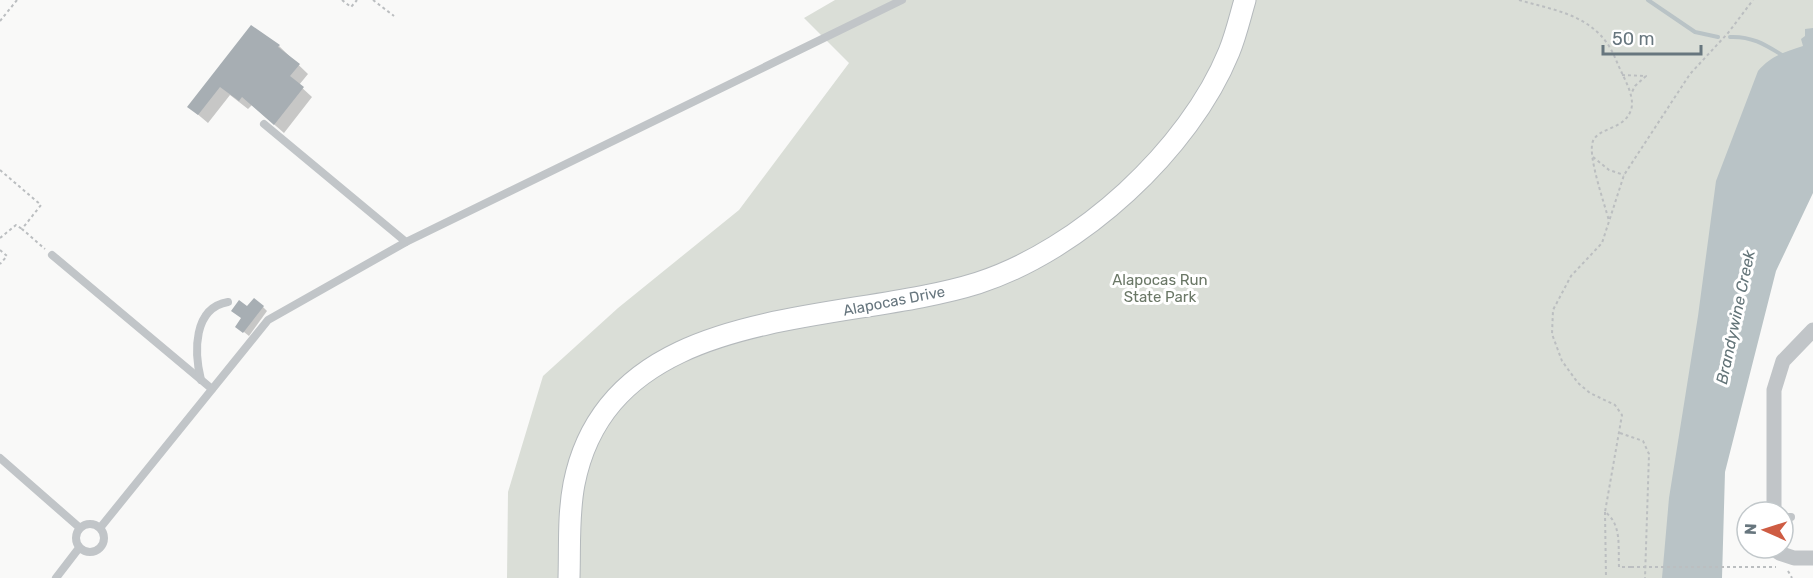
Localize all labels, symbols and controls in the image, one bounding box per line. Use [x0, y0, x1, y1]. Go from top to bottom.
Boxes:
scale bar [1603, 18, 1700, 56]
text: 50 m [1612, 28, 1655, 50]
water label: Brandywine Creek [1712, 248, 1759, 386]
park label: Alapocas Run State Park [1112, 271, 1208, 306]
street label: Alapocas Drive [841, 282, 947, 320]
north arrow [1735, 500, 1795, 560]
text: N [1741, 523, 1760, 535]

